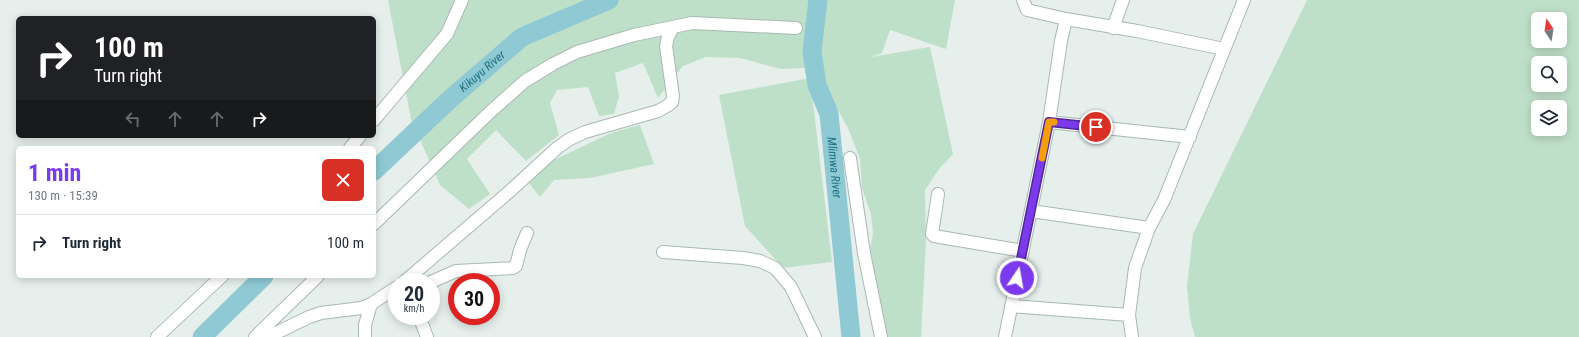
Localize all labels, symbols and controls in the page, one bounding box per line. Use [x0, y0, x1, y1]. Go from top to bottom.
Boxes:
north arrow [1531, 12, 1567, 48]
map controls [1531, 12, 1567, 136]
text: 100 m [94, 31, 164, 64]
icon: right [28, 32, 80, 84]
water label: Kikuyu River [456, 48, 508, 95]
button: search [1531, 56, 1567, 92]
text: Turn right [94, 65, 162, 86]
button: layers [1531, 100, 1567, 136]
icon: left [122, 108, 144, 130]
icon: ahead [164, 108, 186, 130]
icon: ahead [206, 108, 228, 130]
icon: right [248, 108, 270, 130]
pin [1079, 110, 1113, 144]
icon: arrive [1085, 116, 1107, 138]
water label: Mlimwa River [824, 136, 844, 199]
text: 1 min [28, 159, 81, 187]
button: close [322, 159, 364, 201]
text: 130 m · 15:39 [28, 188, 98, 203]
icon: right [28, 232, 50, 254]
text: Turn right [62, 234, 121, 252]
text: 100 m [327, 234, 364, 252]
position arrow [996, 257, 1038, 299]
speed limit sign: 30 [448, 273, 500, 325]
text: 20 [404, 282, 424, 306]
text: km/h [404, 303, 424, 314]

